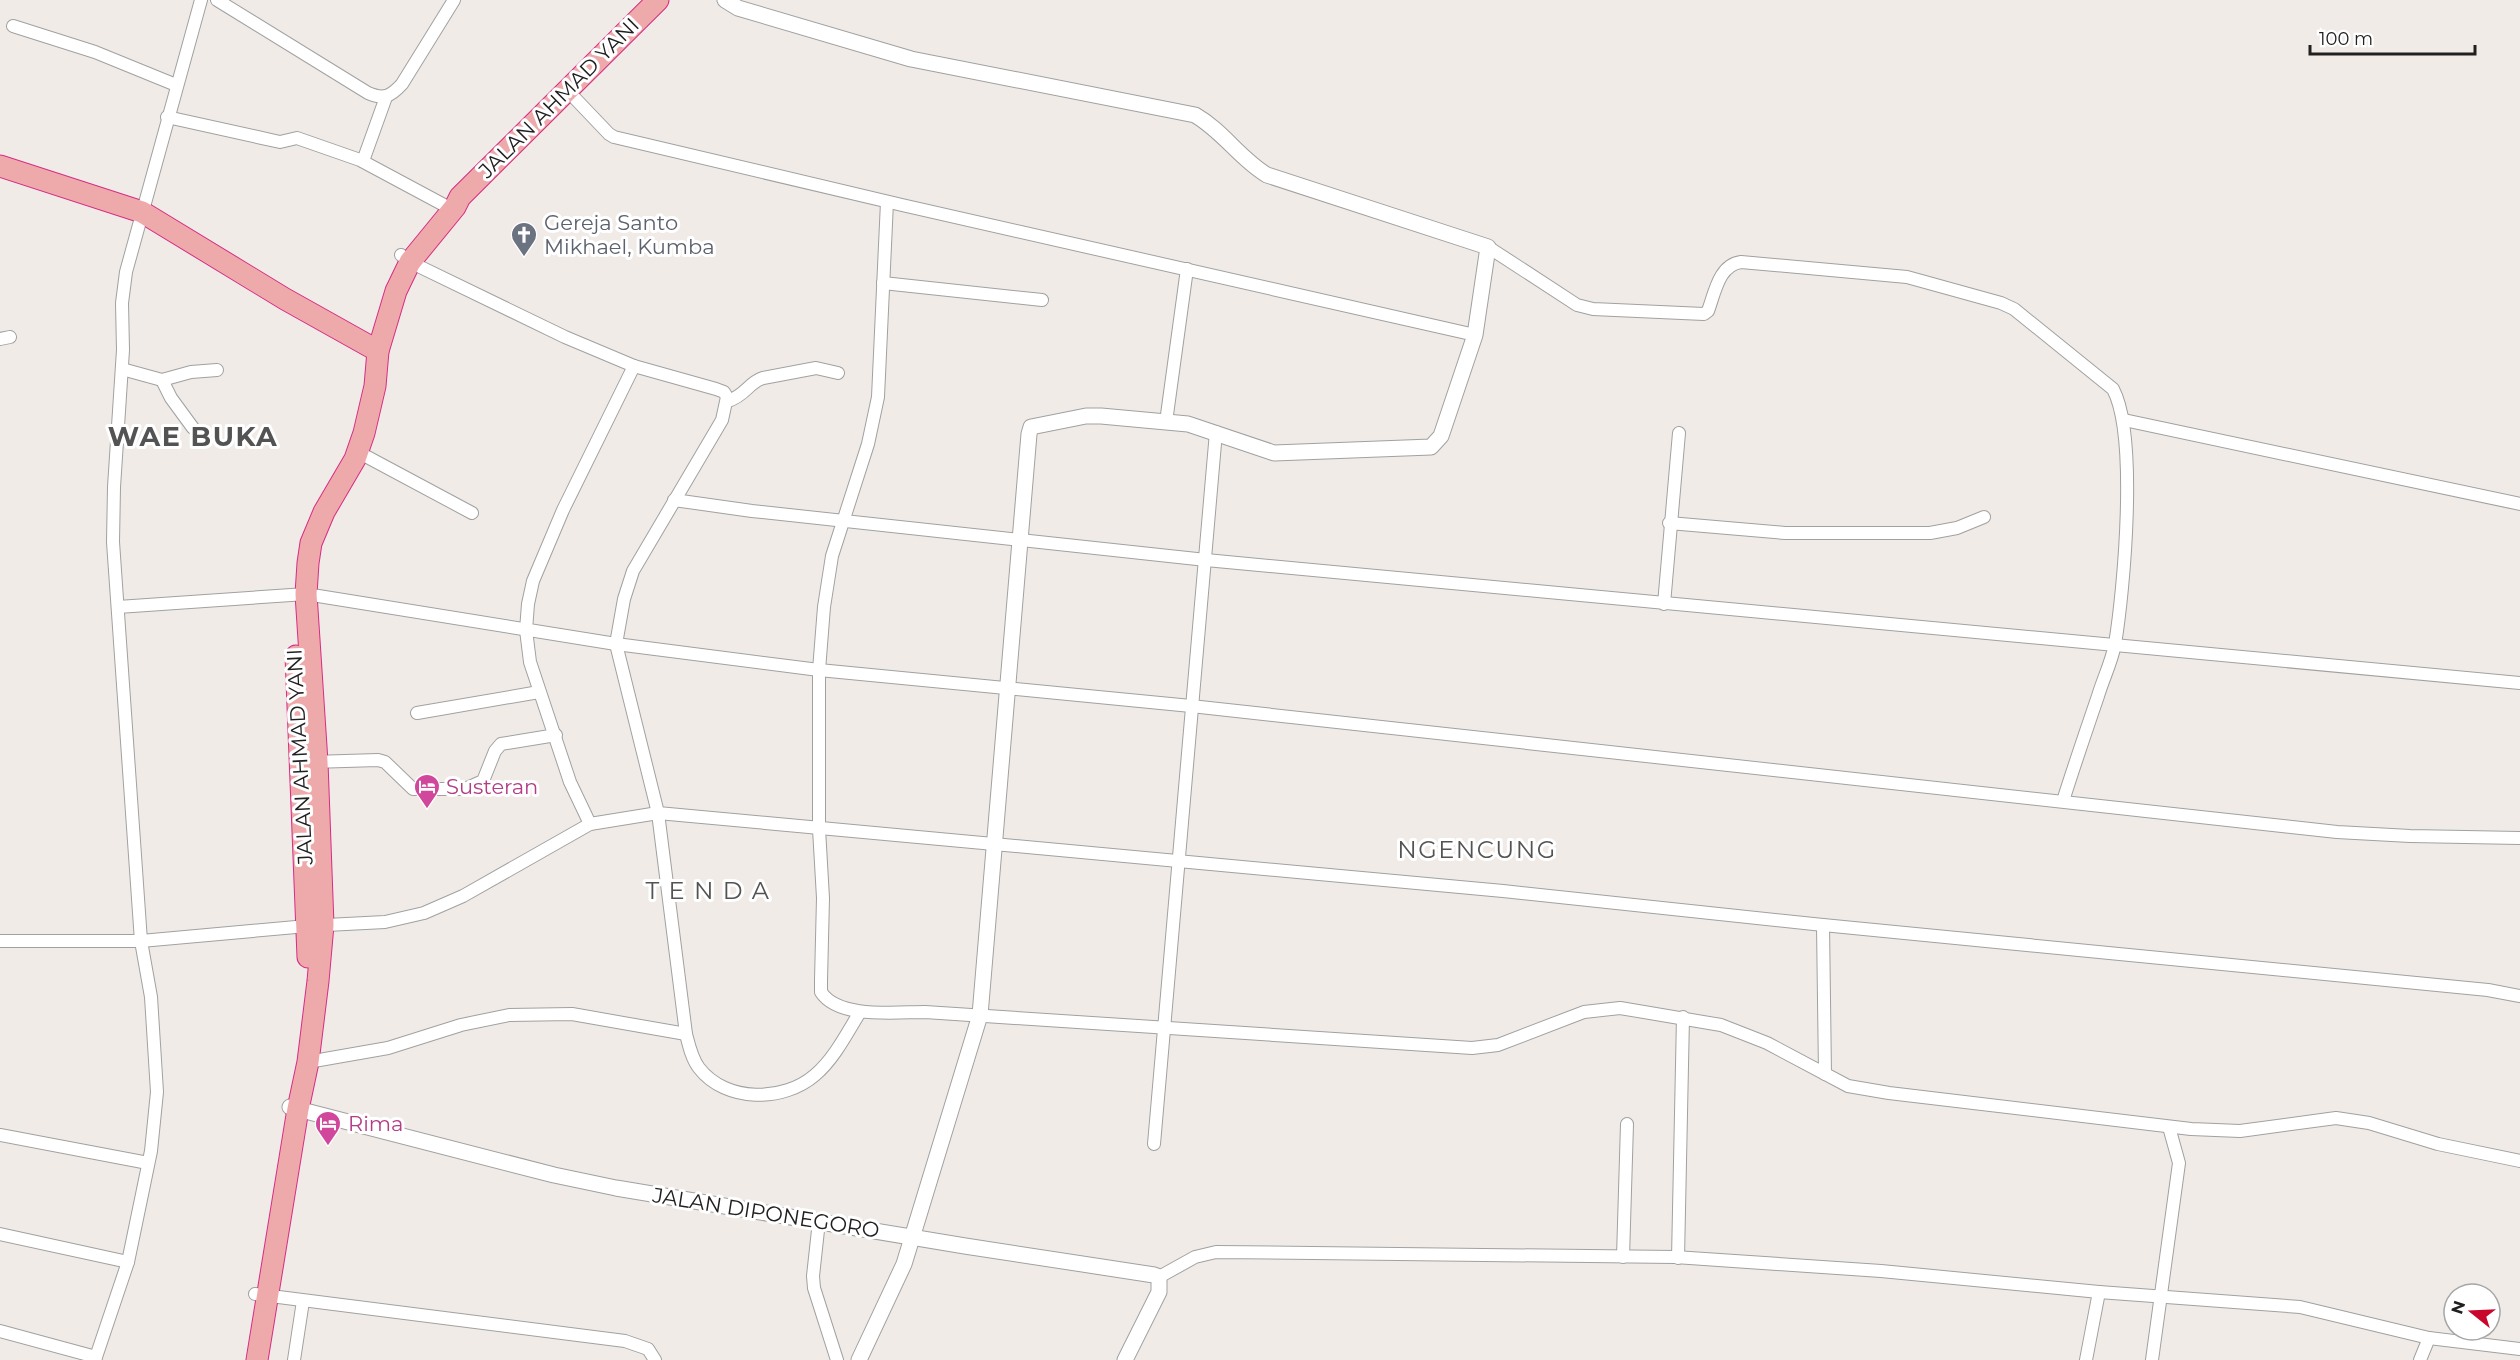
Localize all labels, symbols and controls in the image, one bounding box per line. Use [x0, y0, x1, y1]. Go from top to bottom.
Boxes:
street label: JALAN AHMAD YANI [473, 12, 644, 184]
scale bar [2310, 18, 2475, 56]
text: 100 m [2319, 28, 2373, 50]
place label: Gereja Santo Mikhael, Kumba [544, 210, 715, 259]
church icon: Gereja Santo Mikhael, Kumba [509, 220, 539, 258]
district label: WAE BUKA [108, 420, 278, 453]
street label: JALAN AHMAD YANI [281, 648, 318, 867]
hotel icon: Susteran [412, 772, 442, 810]
place label: Susteran [446, 774, 538, 799]
district label: NGENCUNG [1397, 835, 1557, 864]
district label: T E N D A [645, 876, 771, 905]
hotel icon: Rima [313, 1109, 343, 1147]
place label: Rima [348, 1111, 404, 1136]
street label: JALAN DIPONEGORO [650, 1182, 881, 1243]
north arrow [2442, 1282, 2502, 1342]
text: N [2447, 1298, 2469, 1317]

